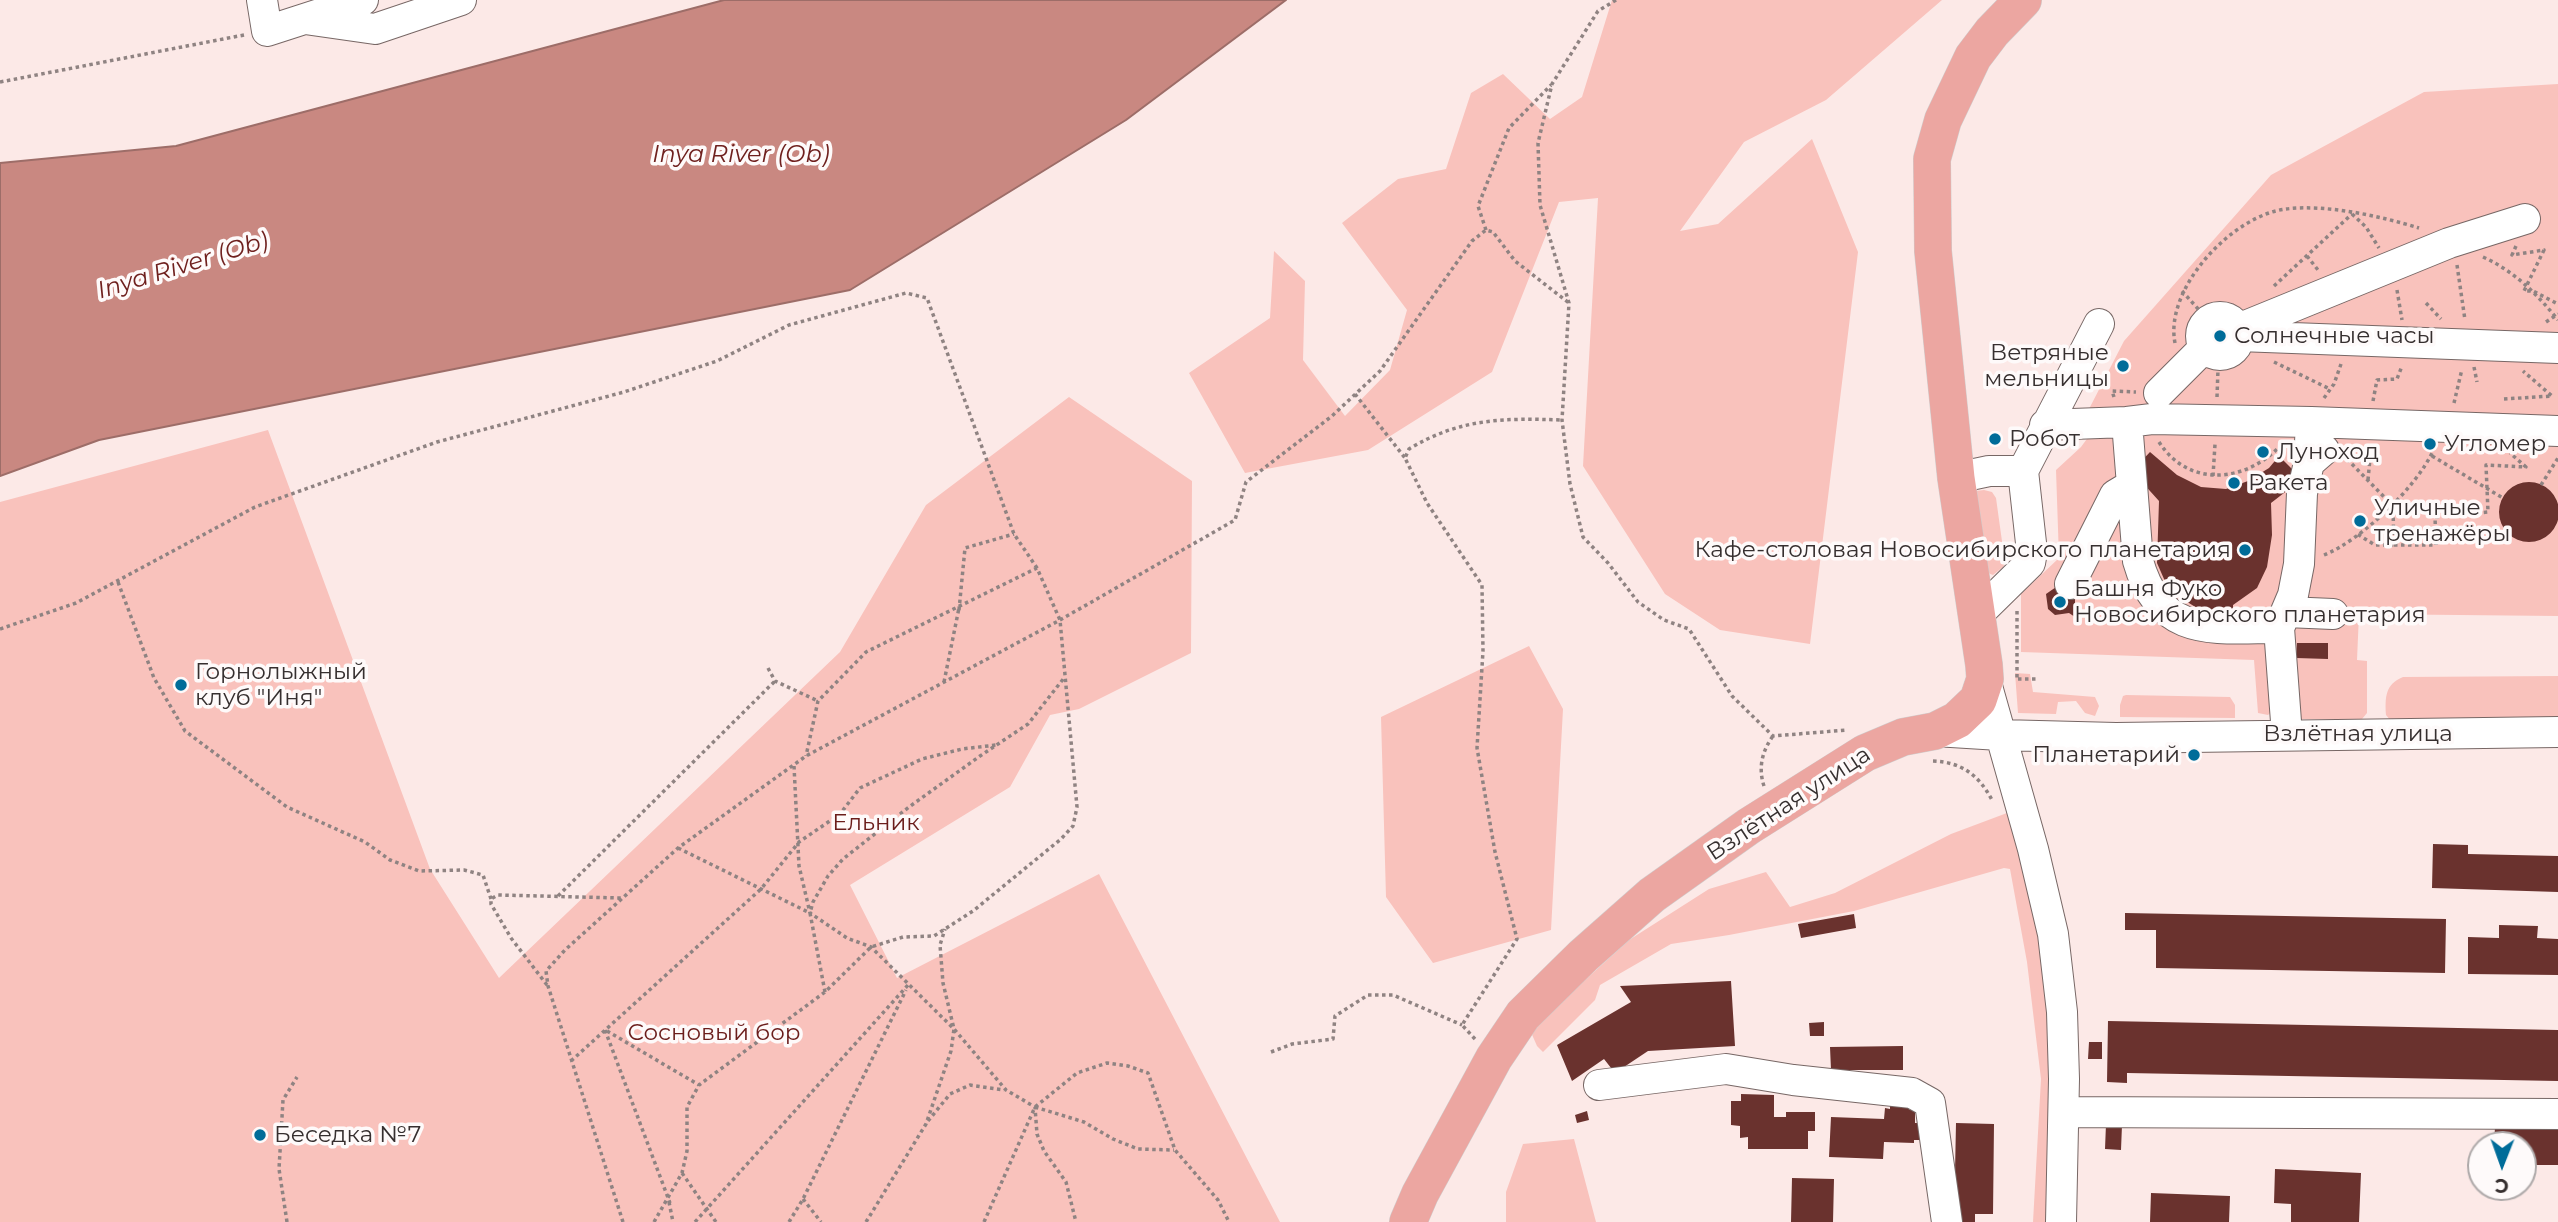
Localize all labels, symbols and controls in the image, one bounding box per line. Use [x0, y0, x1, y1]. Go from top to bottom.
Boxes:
water label: Inya River (Ob) [652, 141, 830, 169]
water label: Inya River (Ob) [94, 226, 272, 306]
place label: Солнечные часы [2234, 322, 2435, 350]
marker: Солнечные часы [2212, 328, 2228, 344]
place label: Ветряные мельницы [1984, 339, 2109, 393]
marker: Ветряные мельницы [2115, 358, 2131, 374]
place label: Робот [2009, 425, 2080, 453]
place label: Угломер [2444, 430, 2546, 458]
marker: Робот [1987, 431, 2003, 447]
marker: Угломер [2422, 436, 2438, 452]
place label: Луноход [2277, 438, 2379, 466]
marker: Луноход [2255, 444, 2271, 460]
place label: Ракета [2248, 469, 2328, 497]
marker: Ракета [2226, 475, 2242, 491]
place label: Уличные тренажёры [2374, 494, 2510, 548]
marker: Уличные тренажёры [2352, 513, 2368, 529]
place label: Кафе-столовая Новосибирского планетария [1694, 536, 2231, 564]
marker: Кафе-столовая Новосибирского планетария [2237, 542, 2253, 558]
place label: Башня Фуко Новосибирского планетария [2074, 575, 2426, 629]
marker: Башня Фуко Новосибирского планетария [2052, 594, 2068, 610]
place label: Горнолыжный клуб "Иня" [195, 658, 367, 712]
marker: Горнолыжный клуб "Иня" [173, 677, 189, 693]
street label: Взлётная улица [2263, 720, 2453, 748]
street label: Взлётная улица [1702, 741, 1876, 867]
place label: Планетарий [2032, 741, 2180, 769]
marker: Планетарий [2186, 747, 2202, 763]
park label: Ельник [832, 809, 920, 837]
park label: Сосновый бор [627, 1019, 801, 1047]
place label: Беседка №7 [274, 1121, 421, 1149]
marker: Беседка №7 [252, 1127, 268, 1143]
north arrow [2467, 1131, 2537, 1201]
text: С [2495, 1174, 2509, 1197]

